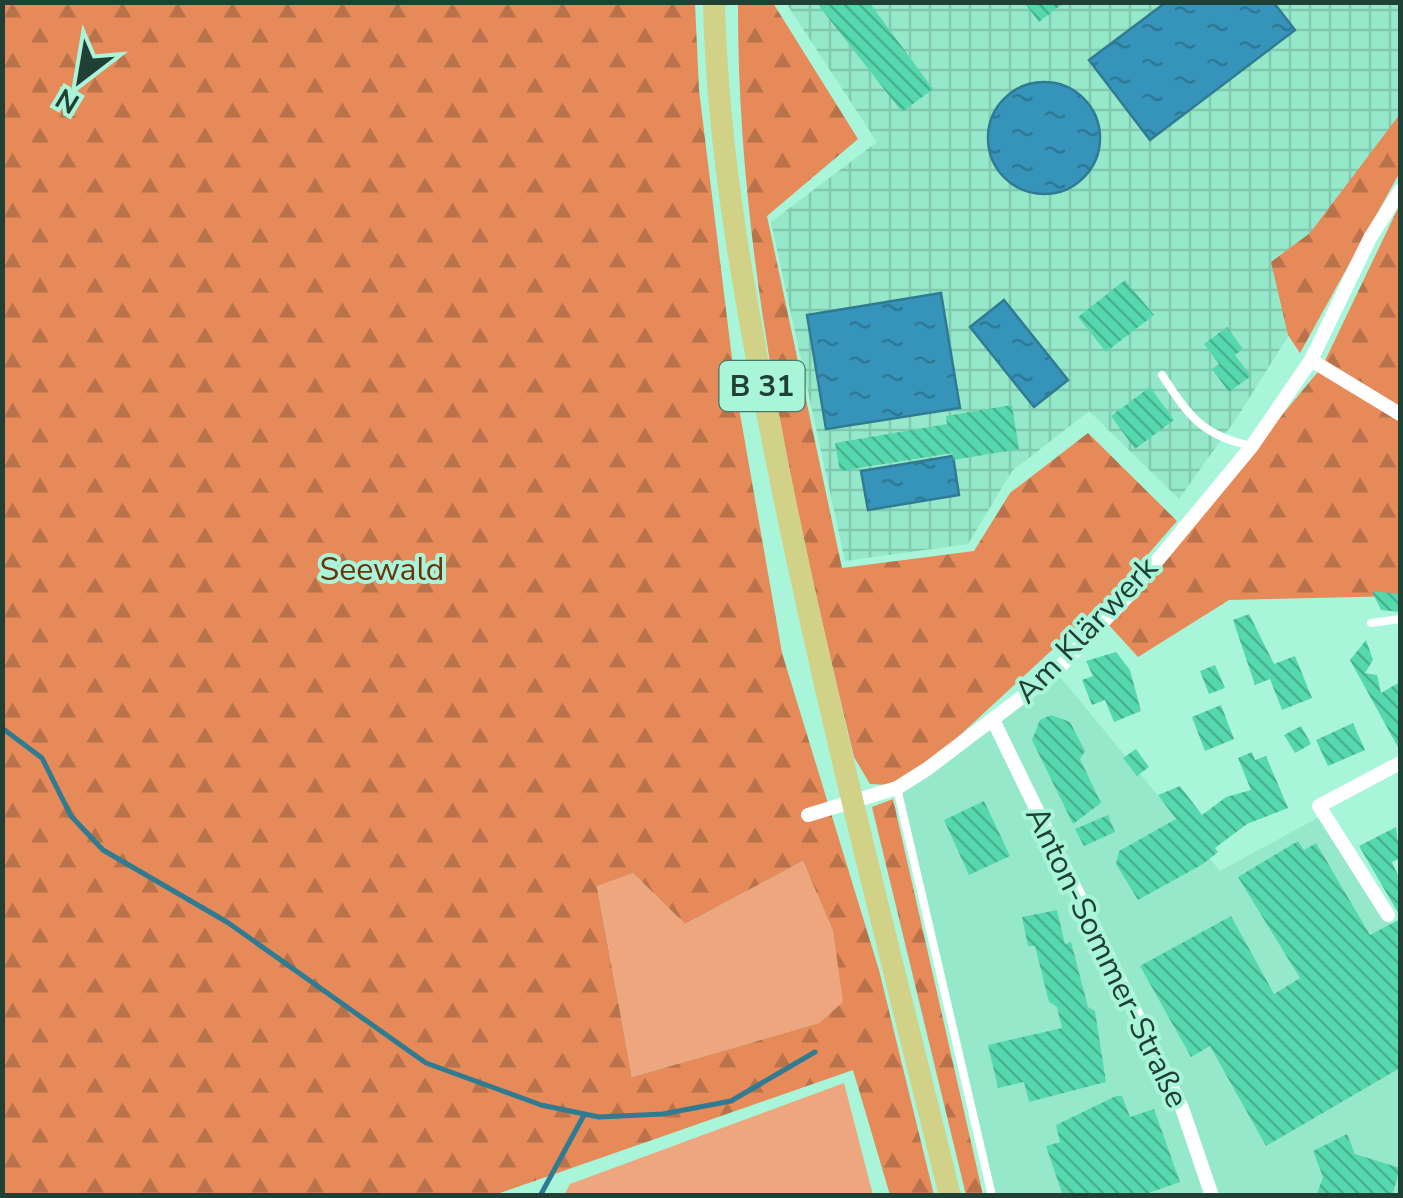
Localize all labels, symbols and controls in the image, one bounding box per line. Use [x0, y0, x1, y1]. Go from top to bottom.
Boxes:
north arrow [30, 30, 130, 130]
text: N [49, 79, 86, 122]
road number: B 31 [720, 361, 804, 411]
street label: Am Klärwerk [1005, 546, 1168, 713]
park label: Seewald [319, 548, 445, 591]
street label: Anton-Sommer-Straße [1015, 799, 1199, 1115]

